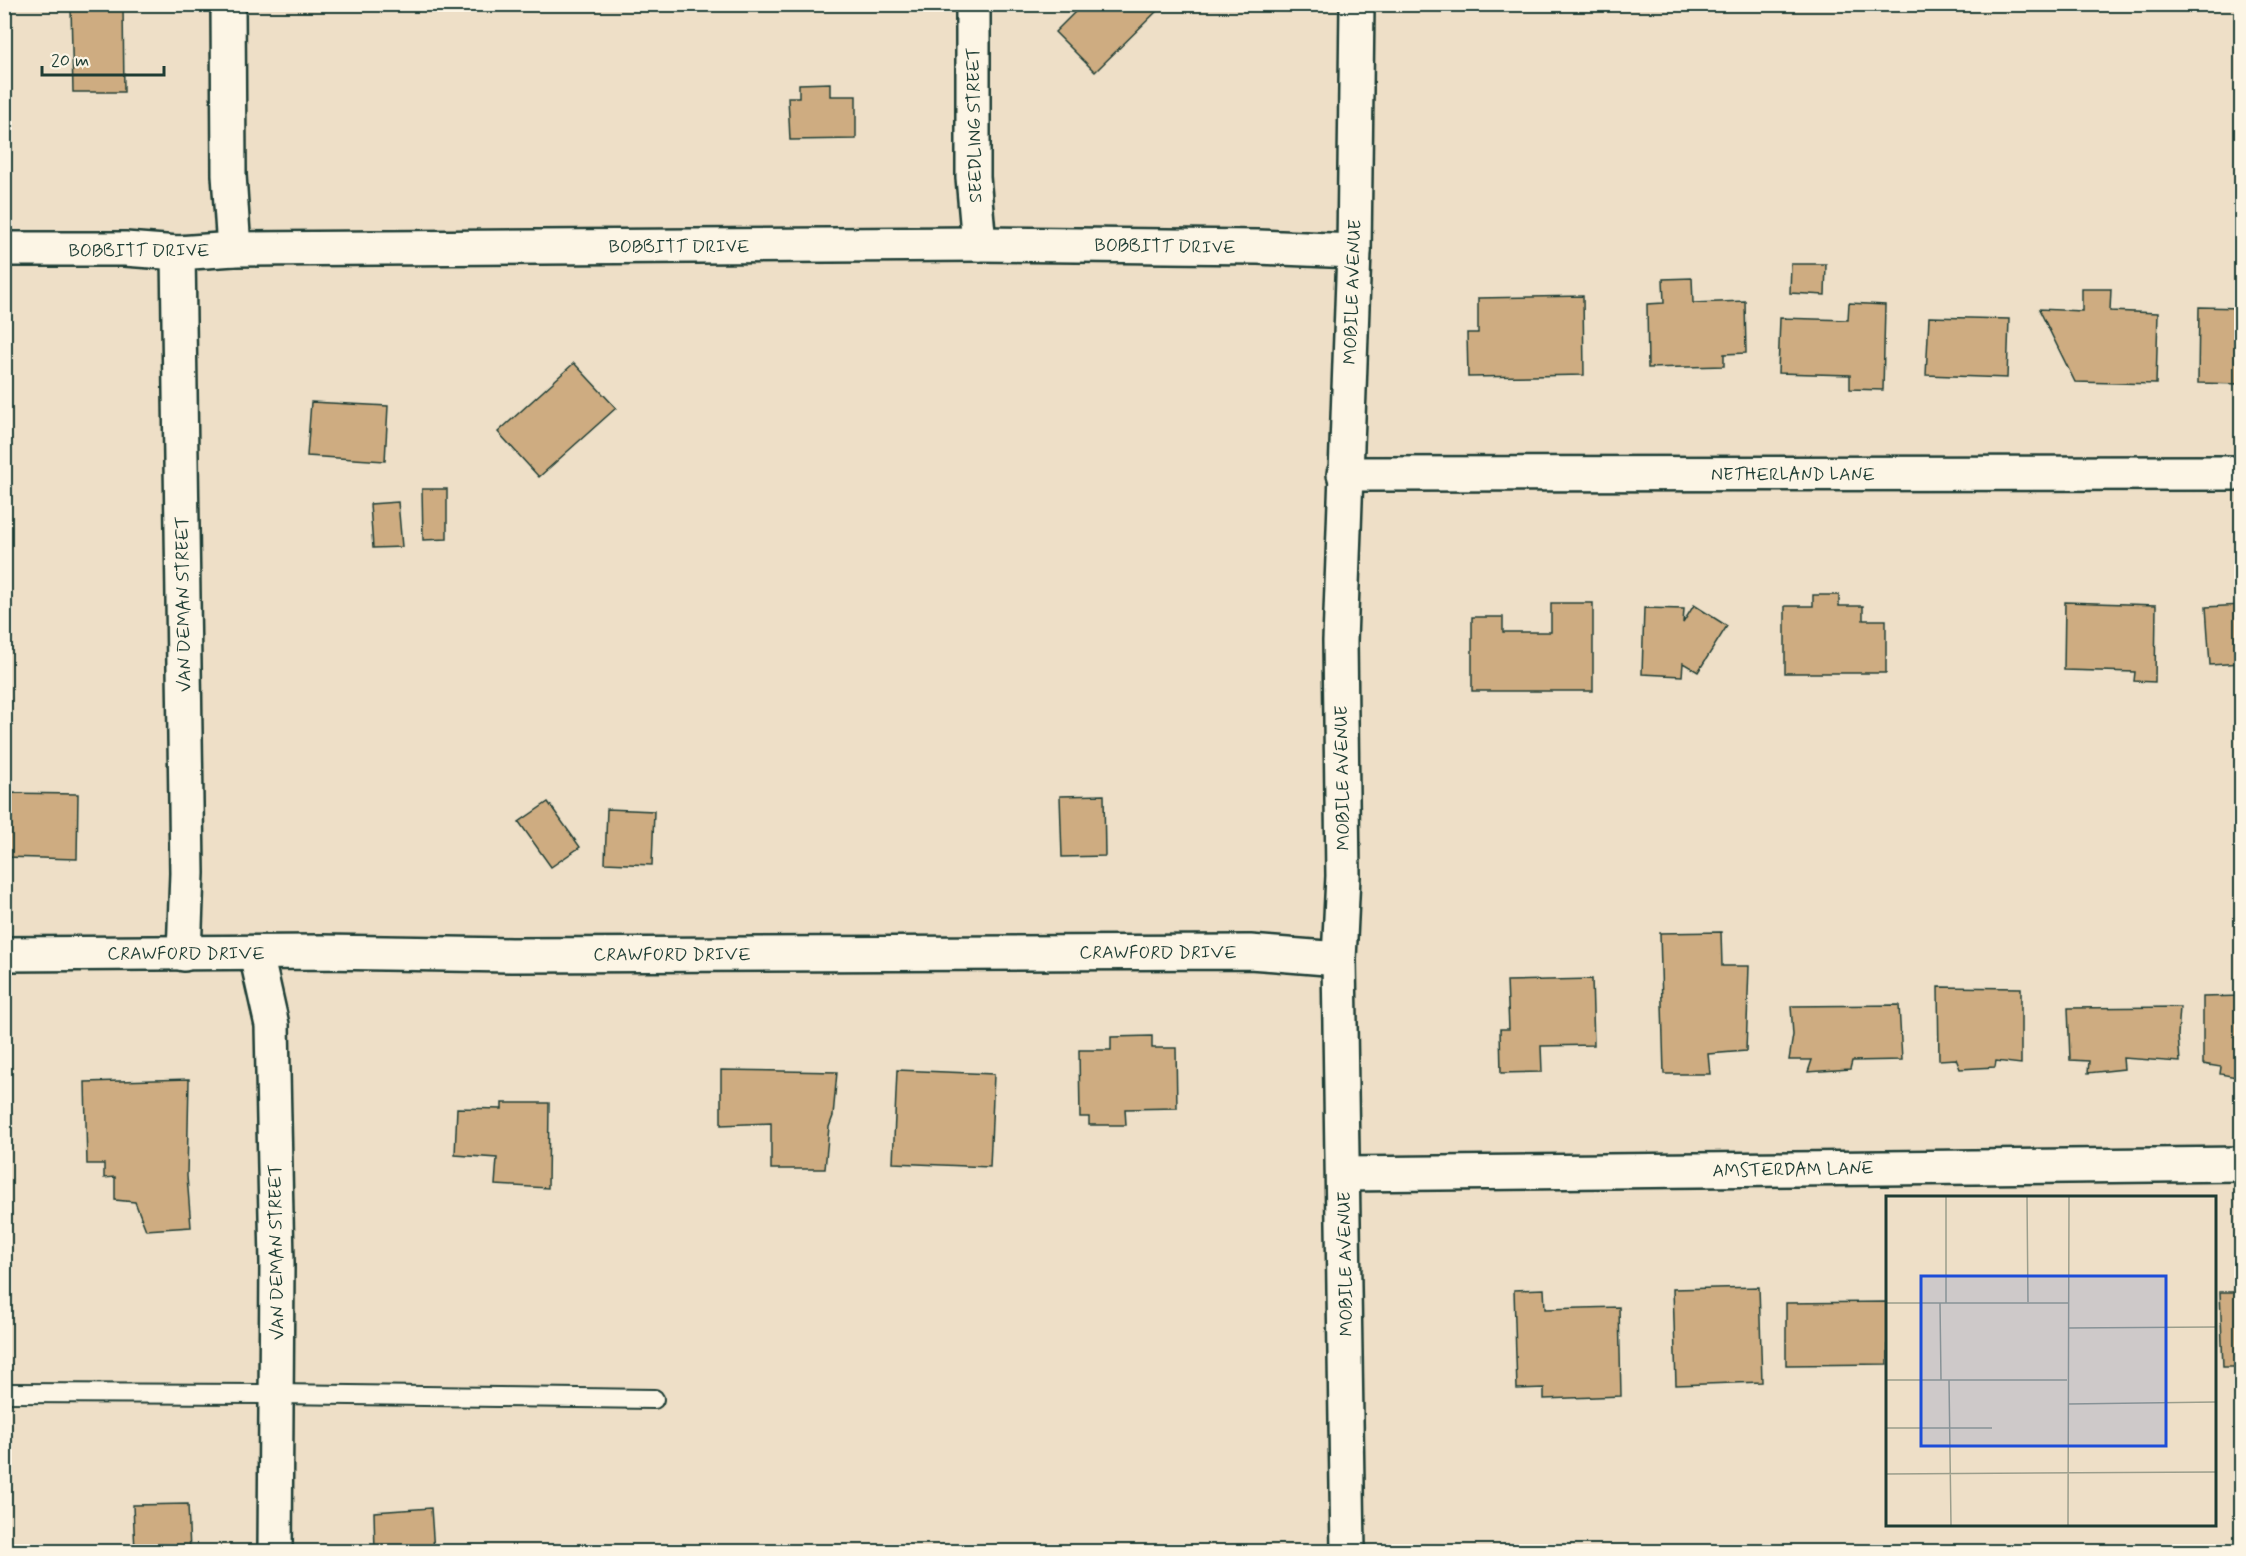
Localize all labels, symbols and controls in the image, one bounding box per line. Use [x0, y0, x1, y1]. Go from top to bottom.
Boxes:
scale bar [42, 39, 164, 77]
street label: SEEDLING STREET [962, 47, 988, 203]
text: 20 m [51, 49, 89, 73]
street label: MOBILE AVENUE [1338, 219, 1368, 365]
street label: BOBBITT DRIVE [1094, 234, 1236, 260]
street label: BOBBITT DRIVE [608, 235, 750, 259]
street label: BOBBITT DRIVE [68, 239, 210, 263]
street label: NETHERLAND LANE [1711, 463, 1875, 487]
street label: VAN DEMAN STREET [170, 516, 198, 692]
street label: MOBILE AVENUE [1330, 705, 1356, 851]
street label: CRAWFORD DRIVE [1079, 941, 1237, 965]
street label: CRAWFORD DRIVE [107, 942, 265, 966]
street label: CRAWFORD DRIVE [593, 943, 751, 967]
street label: AMSTERDAM LANE [1712, 1157, 1874, 1183]
street label: VAN DEMAN STREET [263, 1164, 291, 1340]
street label: MOBILE AVENUE [1333, 1191, 1359, 1337]
inset map [1886, 1196, 2216, 1526]

